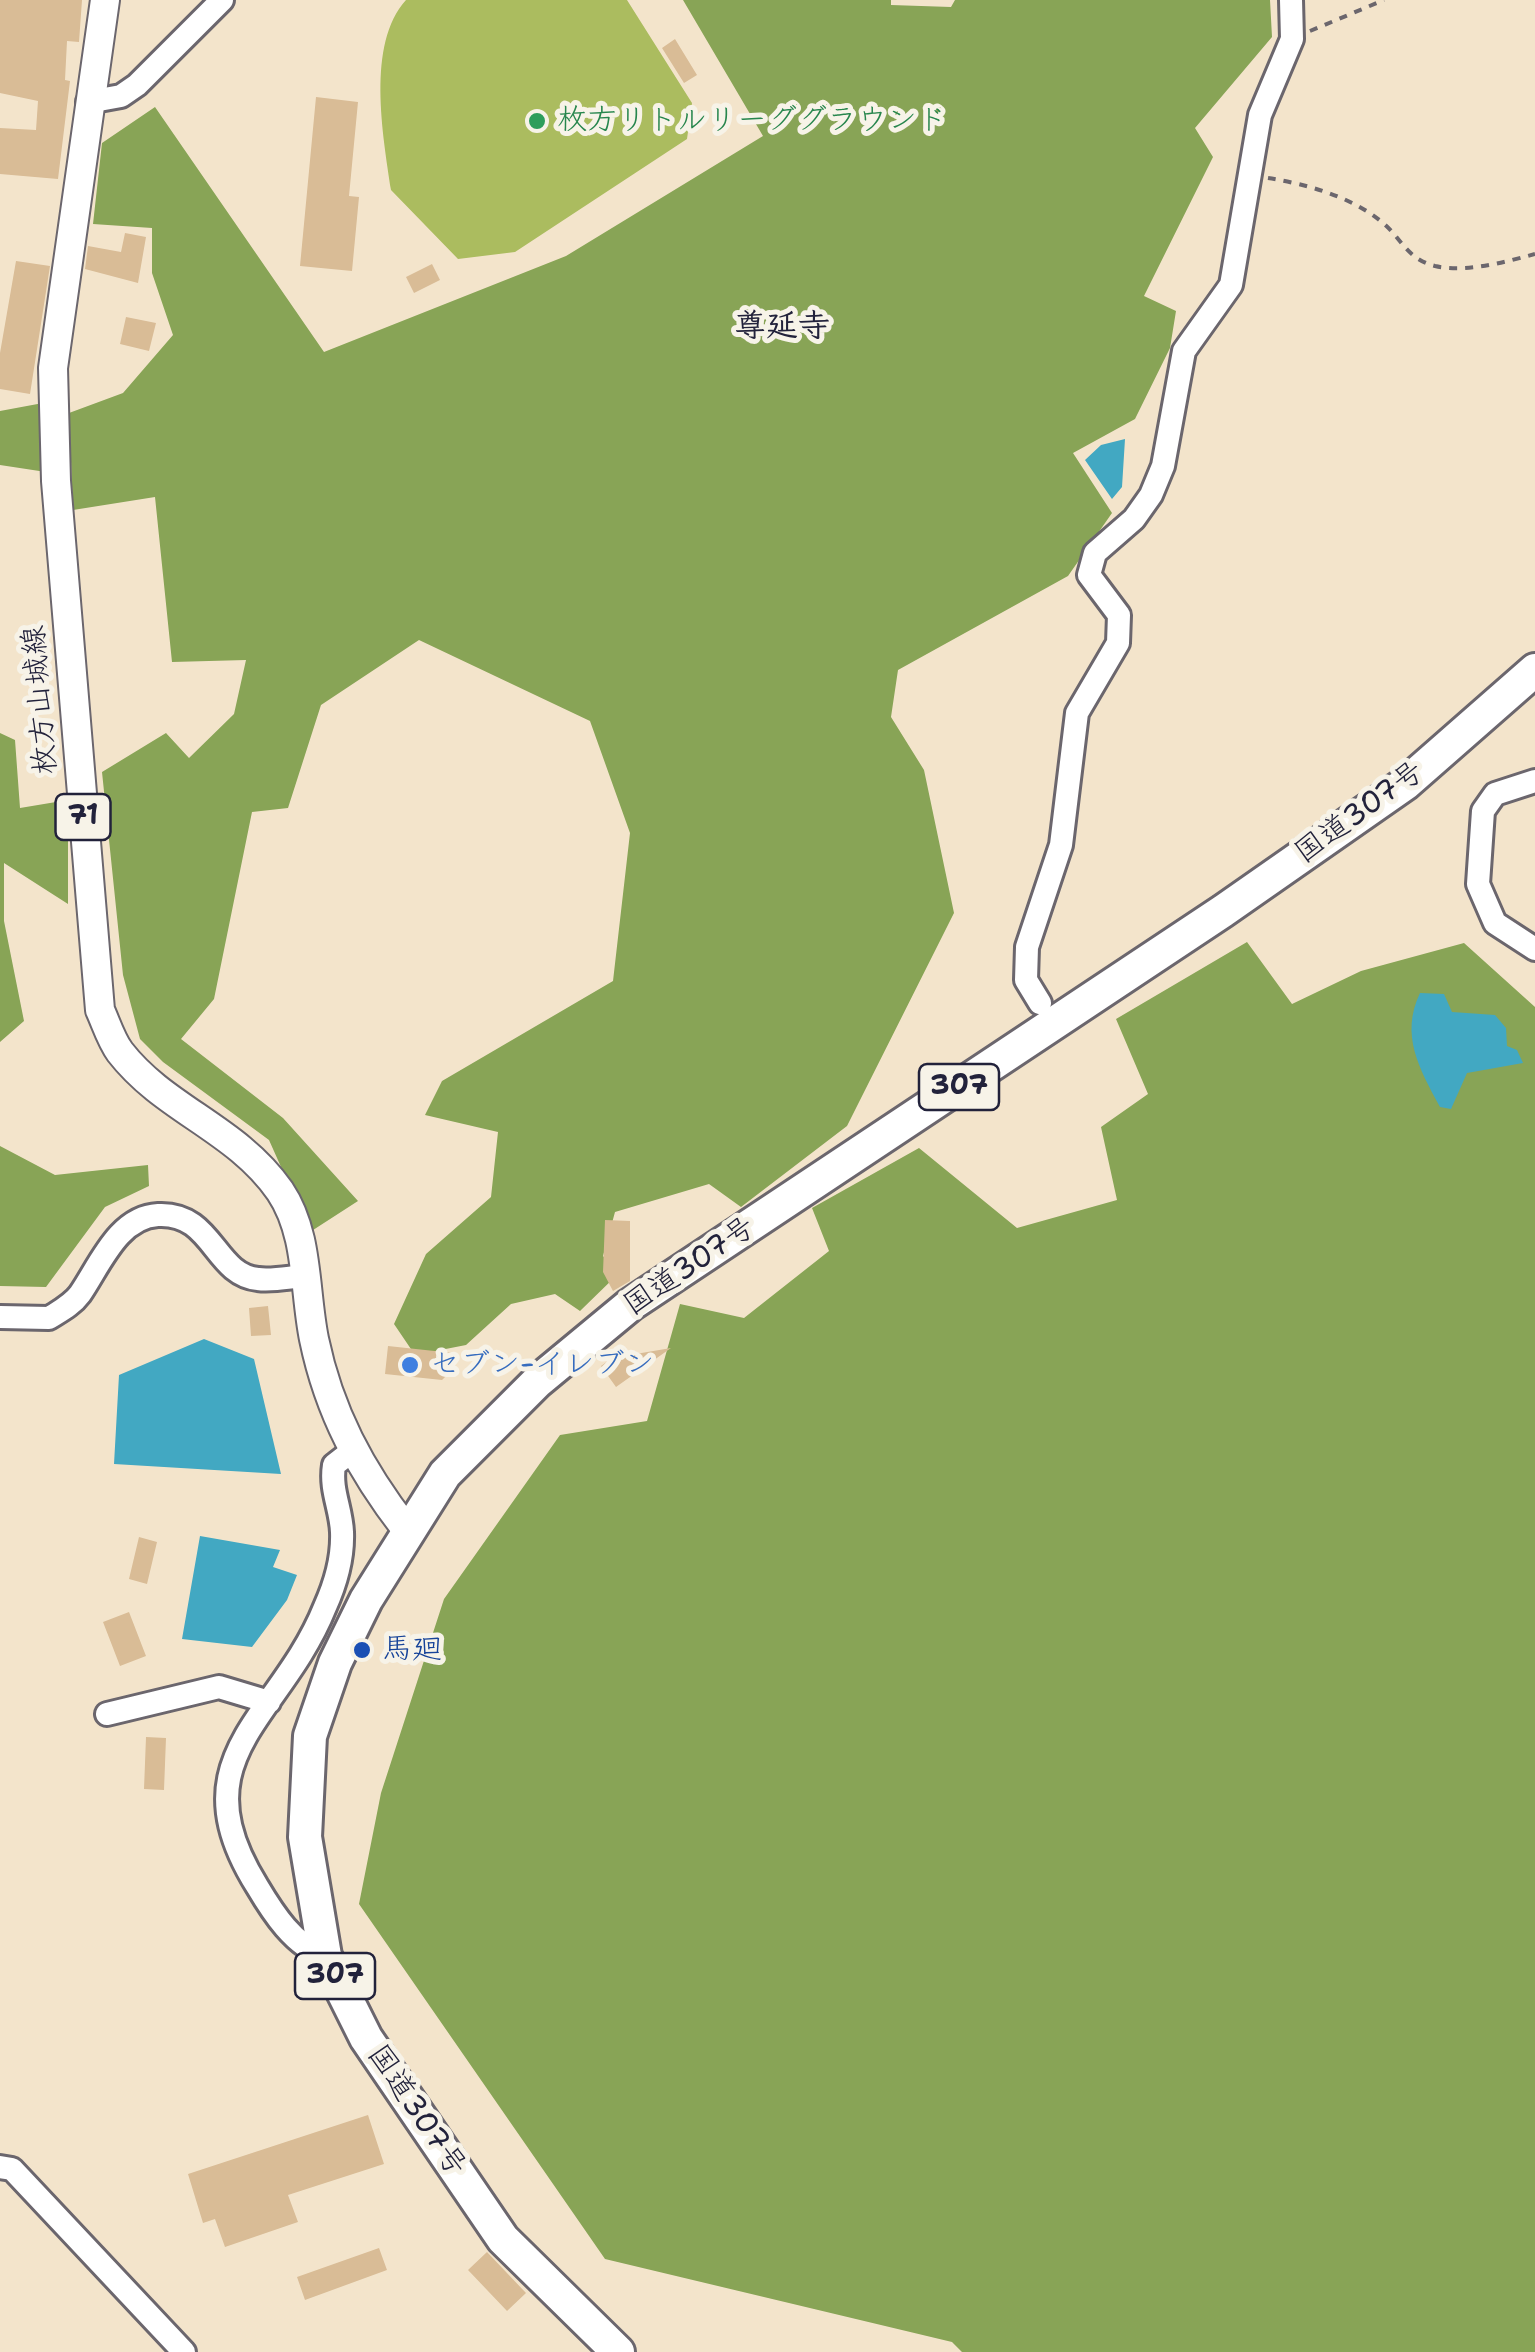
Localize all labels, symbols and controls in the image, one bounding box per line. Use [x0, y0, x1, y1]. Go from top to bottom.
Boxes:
place label: 枚方リトルリーググラウンド [557, 103, 947, 139]
marker: 枚方リトルリーググラウンド [526, 110, 548, 132]
district label: 尊延寺 [734, 309, 830, 347]
street label: 枚方山城線 [17, 624, 65, 776]
street label: 国道307号 [1288, 754, 1432, 872]
road number: 71 [56, 794, 110, 840]
road number: 307 [919, 1064, 999, 1110]
street label: 国道307号 [617, 1210, 763, 1324]
place label: セブン-イレブン [430, 1347, 654, 1383]
marker: セブン-イレブン [399, 1354, 421, 1376]
place label: 馬廻 [382, 1632, 442, 1668]
marker: 馬廻 [351, 1639, 373, 1661]
road number: 307 [295, 1953, 375, 1999]
street label: 国道307号 [359, 2038, 473, 2184]

